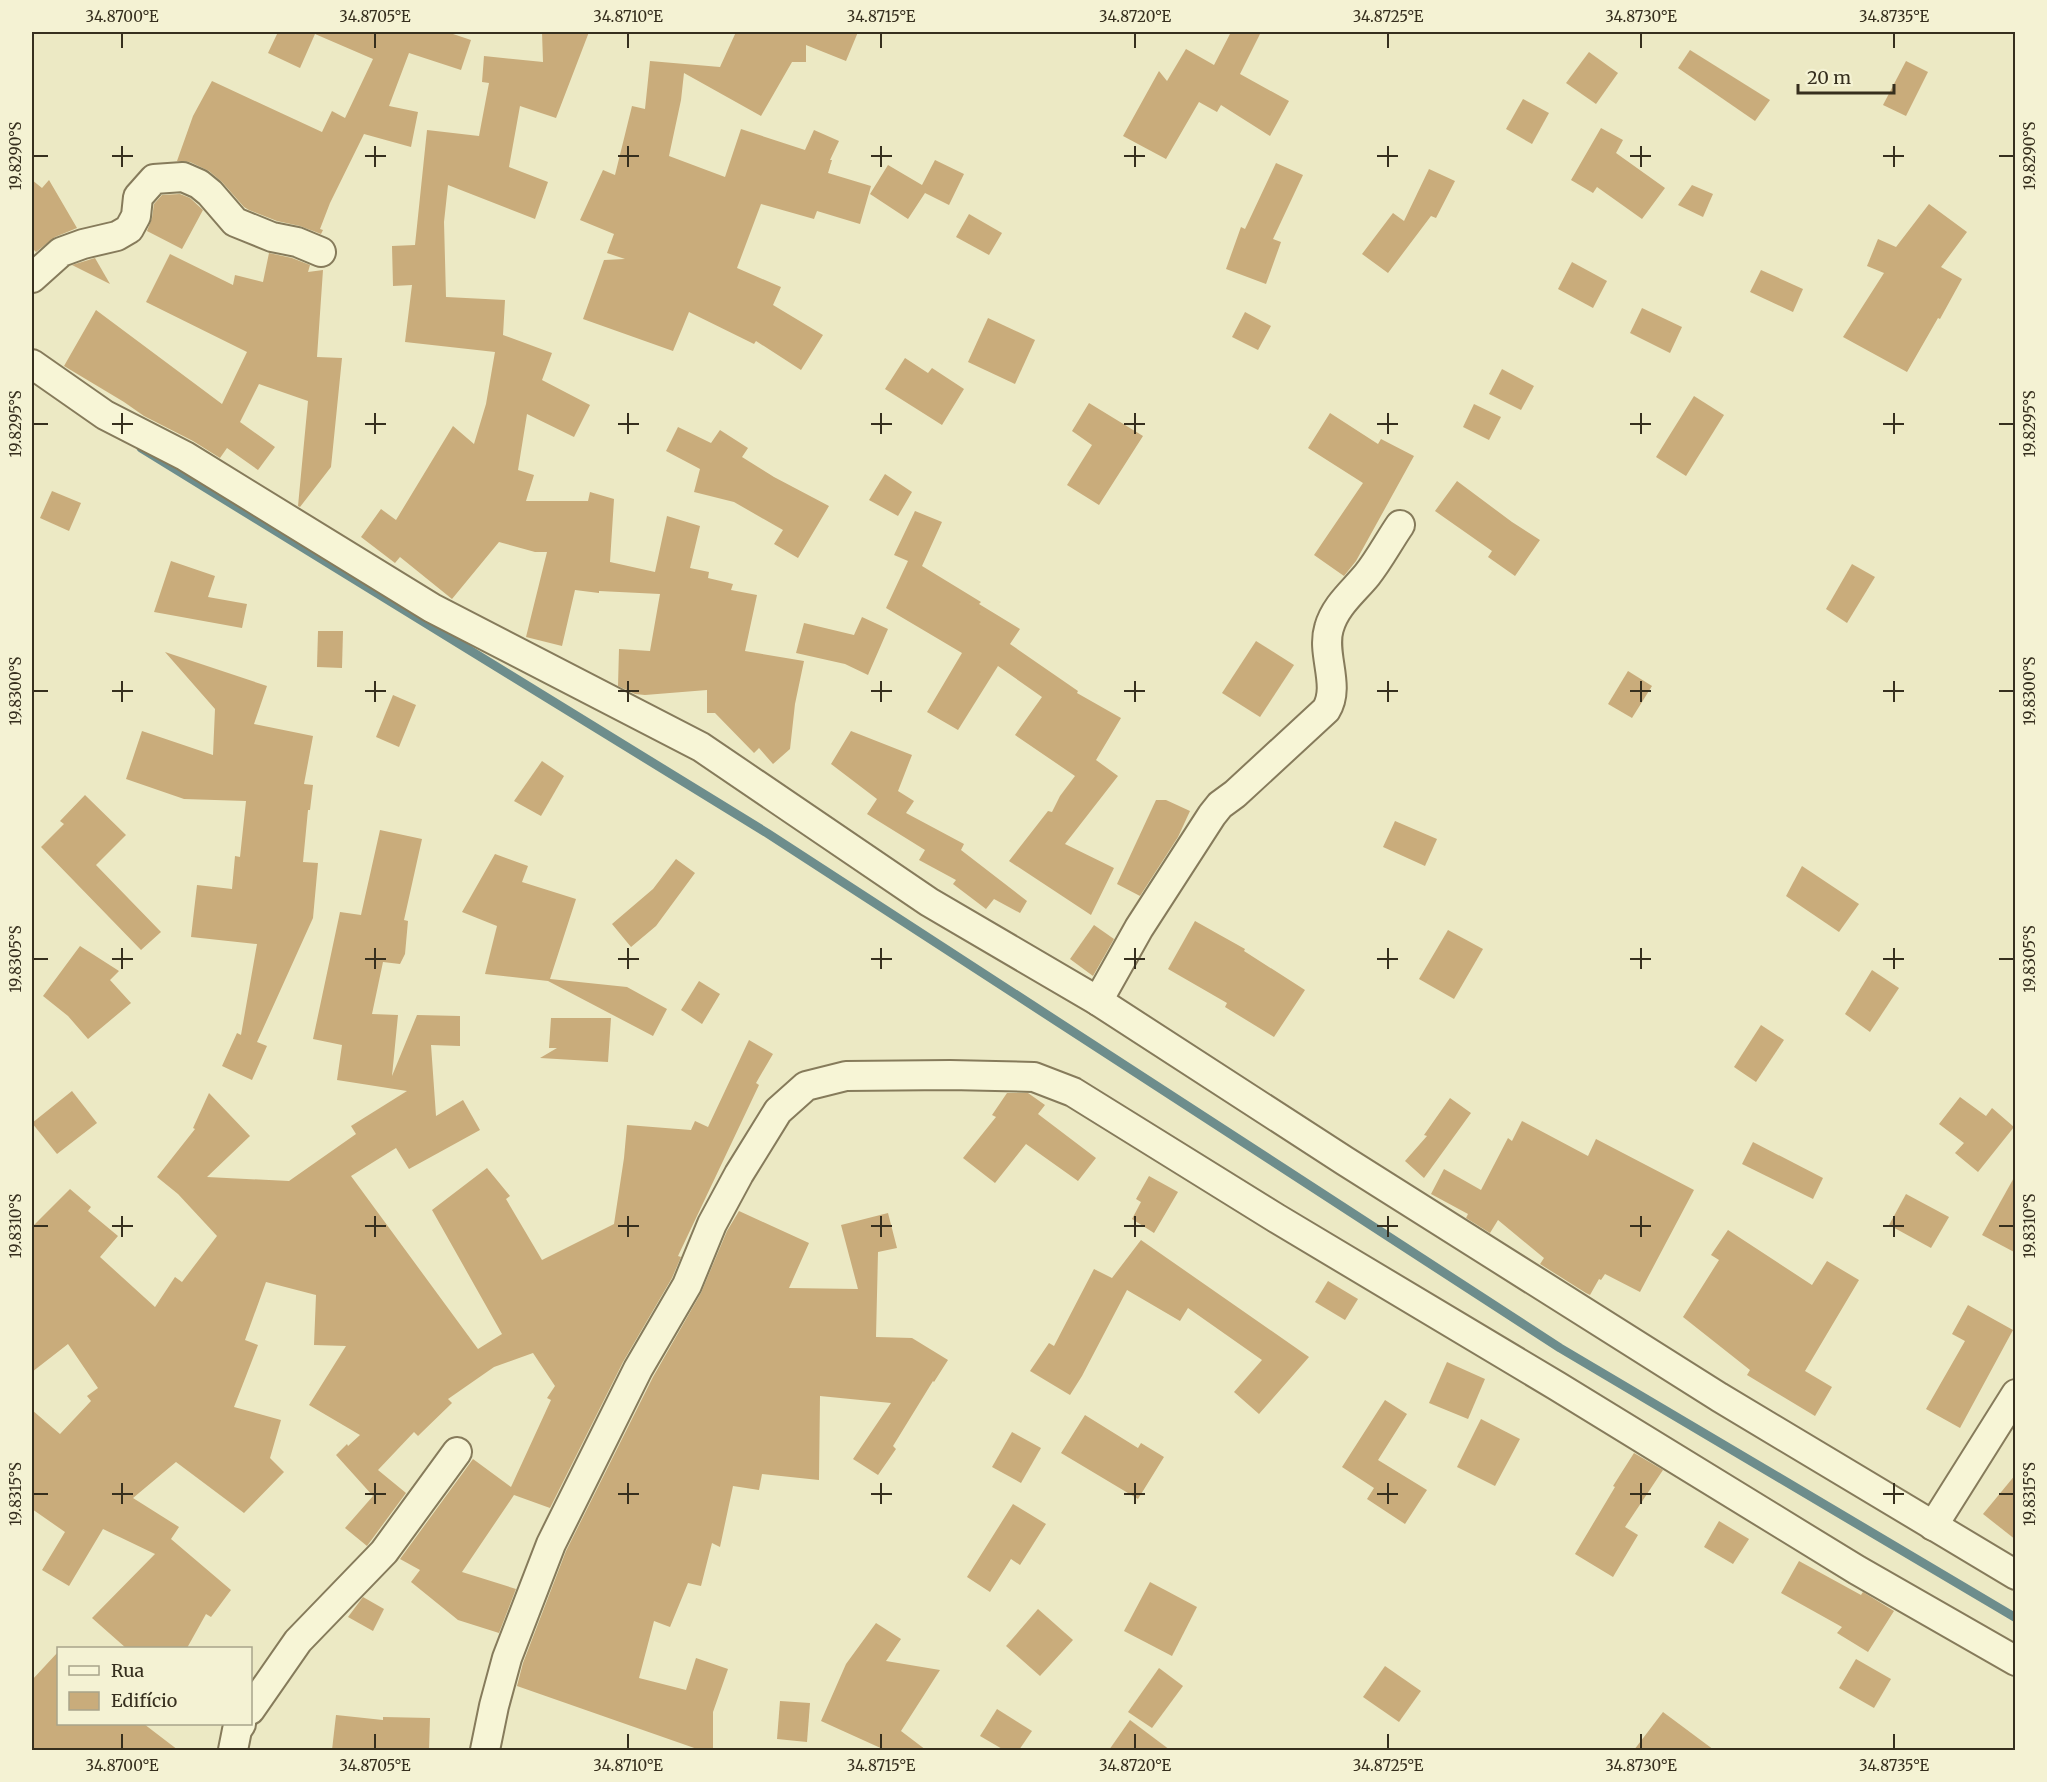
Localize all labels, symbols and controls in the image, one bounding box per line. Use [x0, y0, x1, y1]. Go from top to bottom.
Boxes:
text: 34.8700°E [86, 7, 159, 26]
text: 34.8705°E [339, 7, 411, 26]
text: 34.8710°E [593, 7, 663, 26]
text: 34.8715°E [847, 7, 916, 26]
text: 34.8720°E [1099, 7, 1171, 26]
text: 34.8725°E [1353, 7, 1424, 26]
text: 34.8730°E [1605, 7, 1677, 26]
text: 34.8735°E [1859, 7, 1929, 26]
scale bar [1798, 57, 1894, 95]
text: 20 m [1807, 66, 1851, 89]
text: 19.8290°S [6, 122, 25, 190]
text: 19.8290°S [2020, 122, 2039, 190]
text: 19.8295°S [6, 390, 25, 458]
text: 19.8295°S [2020, 390, 2039, 458]
text: 19.8300°S [6, 656, 25, 726]
text: 19.8300°S [2020, 656, 2039, 726]
text: 19.8305°S [6, 925, 25, 993]
text: 19.8305°S [2020, 925, 2039, 993]
text: 19.8310°S [6, 1193, 25, 1258]
text: 19.8310°S [2020, 1193, 2039, 1258]
text: 19.8315°S [6, 1462, 25, 1526]
text: 19.8315°S [2020, 1462, 2039, 1526]
legend [57, 1647, 252, 1725]
text: Rua [111, 1659, 145, 1682]
text: Edifício [111, 1689, 177, 1712]
text: 34.8700°E [86, 1756, 159, 1775]
text: 34.8705°E [339, 1756, 411, 1775]
text: 34.8710°E [593, 1756, 663, 1775]
text: 34.8715°E [847, 1756, 916, 1775]
text: 34.8720°E [1099, 1756, 1171, 1775]
text: 34.8725°E [1353, 1756, 1424, 1775]
text: 34.8730°E [1605, 1756, 1677, 1775]
text: 34.8735°E [1859, 1756, 1929, 1775]

